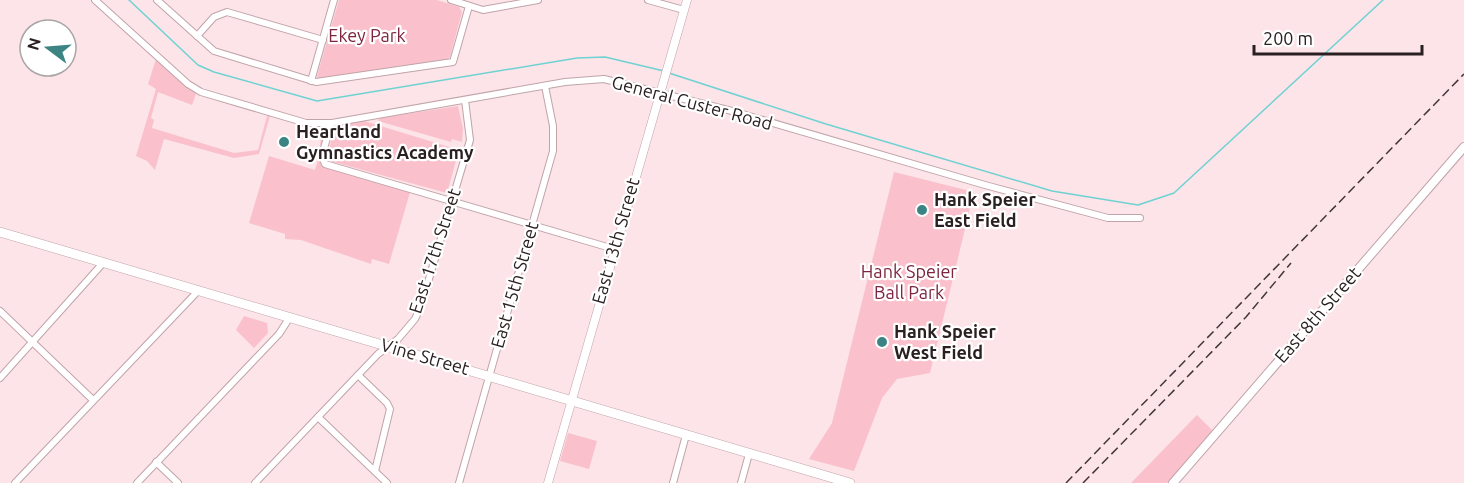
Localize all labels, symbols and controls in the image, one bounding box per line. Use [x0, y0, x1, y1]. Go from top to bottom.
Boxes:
north arrow [18, 18, 78, 78]
scale bar [1254, 18, 1422, 56]
park label: Ekey Park [328, 25, 406, 45]
text: 200 m [1263, 28, 1313, 48]
text: N [23, 36, 44, 52]
street label: General Custer Road [610, 71, 775, 133]
place label: Heartland Gymnastics Academy [296, 121, 474, 162]
marker: Heartland Gymnastics Academy [277, 135, 291, 149]
street label: East 13th Street [587, 175, 643, 306]
street label: East 17th Street [404, 186, 464, 316]
place label: Hank Speier East Field [934, 189, 1036, 230]
marker: Hank Speier East Field [915, 203, 929, 217]
street label: East 15th Street [486, 219, 542, 350]
park label: Hank Speier Ball Park [861, 261, 957, 302]
street label: East 8th Street [1270, 262, 1364, 366]
place label: Hank Speier West Field [894, 321, 996, 362]
street label: Vine Street [379, 334, 472, 378]
marker: Hank Speier West Field [875, 335, 889, 349]

